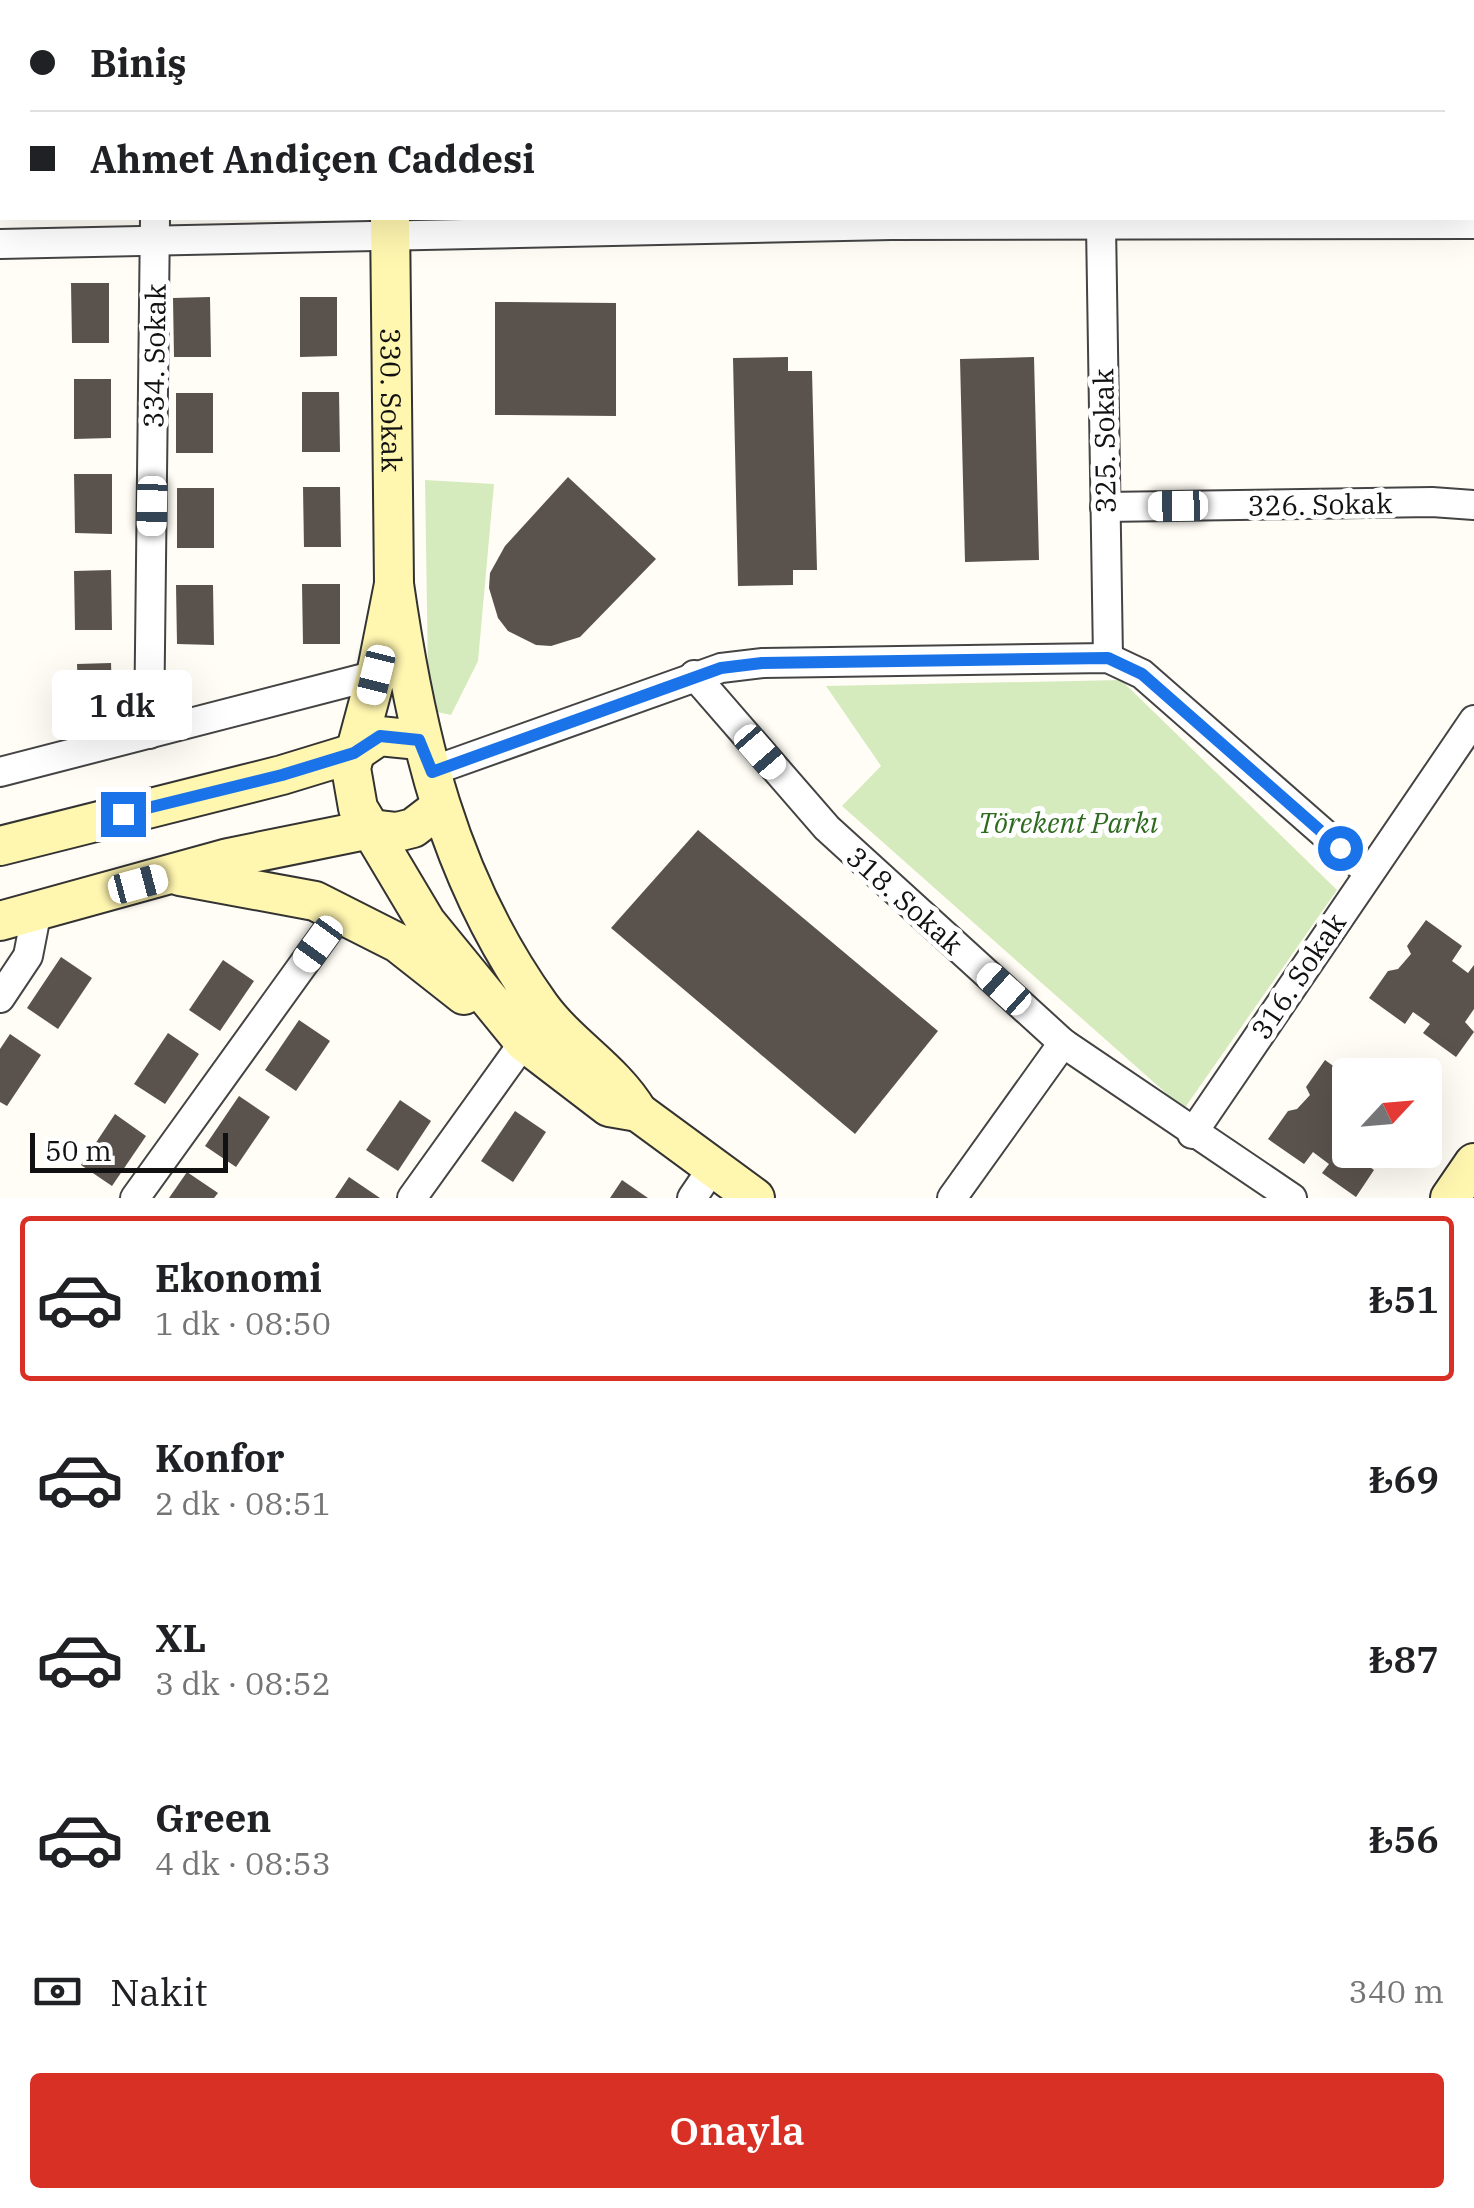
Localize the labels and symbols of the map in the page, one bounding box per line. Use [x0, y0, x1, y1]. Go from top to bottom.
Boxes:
street label: 334. Sokak [134, 283, 174, 429]
street label: 330. Sokak [373, 327, 411, 473]
street label: 325. Sokak [1084, 368, 1124, 514]
car [136, 476, 168, 536]
street label: 326. Sokak [1247, 484, 1393, 524]
car [1148, 490, 1208, 522]
car [354, 642, 398, 708]
callout: 1 dk [53, 669, 193, 739]
car [729, 720, 791, 784]
route end [101, 792, 146, 837]
park label: Törekent Parkı [978, 804, 1159, 841]
route start [1318, 826, 1363, 871]
street label: 318. Sokak [839, 838, 972, 963]
car [105, 862, 171, 906]
street label: 316. Sokak [1242, 905, 1354, 1046]
car [288, 911, 348, 977]
car [972, 958, 1036, 1020]
north arrow [1332, 1058, 1442, 1168]
scale bar [30, 1128, 228, 1172]

